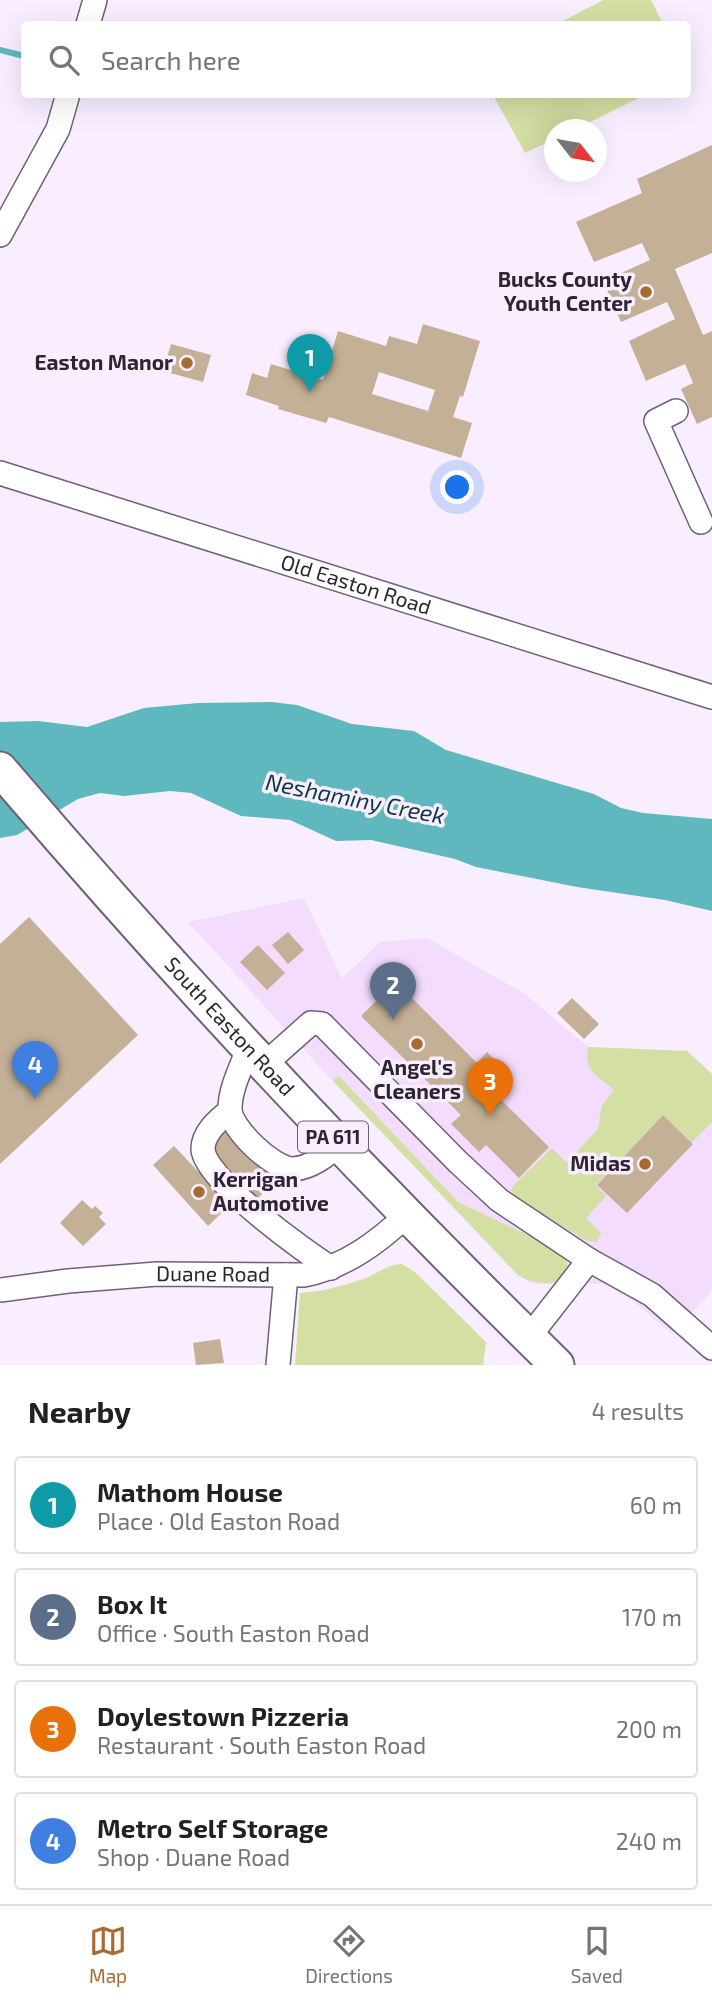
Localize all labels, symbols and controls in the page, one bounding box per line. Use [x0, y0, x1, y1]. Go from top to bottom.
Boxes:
search box [21, 21, 691, 98]
icon: search [45, 41, 83, 79]
text: Search here [101, 44, 241, 75]
north arrow [544, 119, 607, 182]
place label: Bucks County Youth Center [498, 266, 632, 315]
marker: Bucks County Youth Center [638, 284, 654, 300]
pin: 1 [287, 334, 333, 392]
place label: Easton Manor [34, 349, 173, 374]
marker: Easton Manor [179, 355, 195, 371]
your location [440, 470, 474, 504]
street label: Old Easton Road [278, 548, 435, 619]
water label: Neshaminy Creek [263, 767, 447, 829]
street label: South Easton Road [160, 951, 301, 1100]
pin: 2 [370, 962, 416, 1020]
marker: Angel's Cleaners [409, 1036, 425, 1052]
pin: 4 [12, 1041, 58, 1099]
place label: Angel's Cleaners [373, 1054, 461, 1103]
pin: 3 [467, 1058, 513, 1116]
road number: PA 611 [298, 1121, 368, 1152]
place label: Midas [570, 1150, 631, 1175]
marker: Midas [637, 1156, 653, 1172]
place label: Kerrigan Automotive [213, 1166, 329, 1215]
marker: Kerrigan Automotive [191, 1184, 207, 1200]
street label: Duane Road [156, 1260, 270, 1286]
text: Nearby [28, 1393, 131, 1429]
text: 4 results [592, 1397, 684, 1425]
text: Mathom House [97, 1476, 283, 1507]
text: 1 [48, 1491, 58, 1519]
text: 60 m [630, 1491, 682, 1519]
text: Place · Old Easton Road [97, 1507, 340, 1535]
text: Box It [97, 1588, 167, 1619]
text: 2 [46, 1603, 60, 1631]
text: 170 m [622, 1603, 682, 1631]
text: Office · South Easton Road [97, 1619, 370, 1647]
text: Doylestown Pizzeria [97, 1700, 349, 1731]
text: 3 [46, 1715, 60, 1743]
text: 200 m [616, 1715, 682, 1743]
text: Restaurant · South Easton Road [97, 1731, 426, 1759]
text: Metro Self Storage [97, 1812, 328, 1843]
text: 4 [46, 1827, 60, 1855]
text: 240 m [616, 1827, 682, 1855]
text: Shop · Duane Road [97, 1843, 290, 1871]
tab: Map [89, 1922, 127, 1987]
tab: Directions [305, 1922, 393, 1987]
tab: Saved [571, 1922, 623, 1987]

